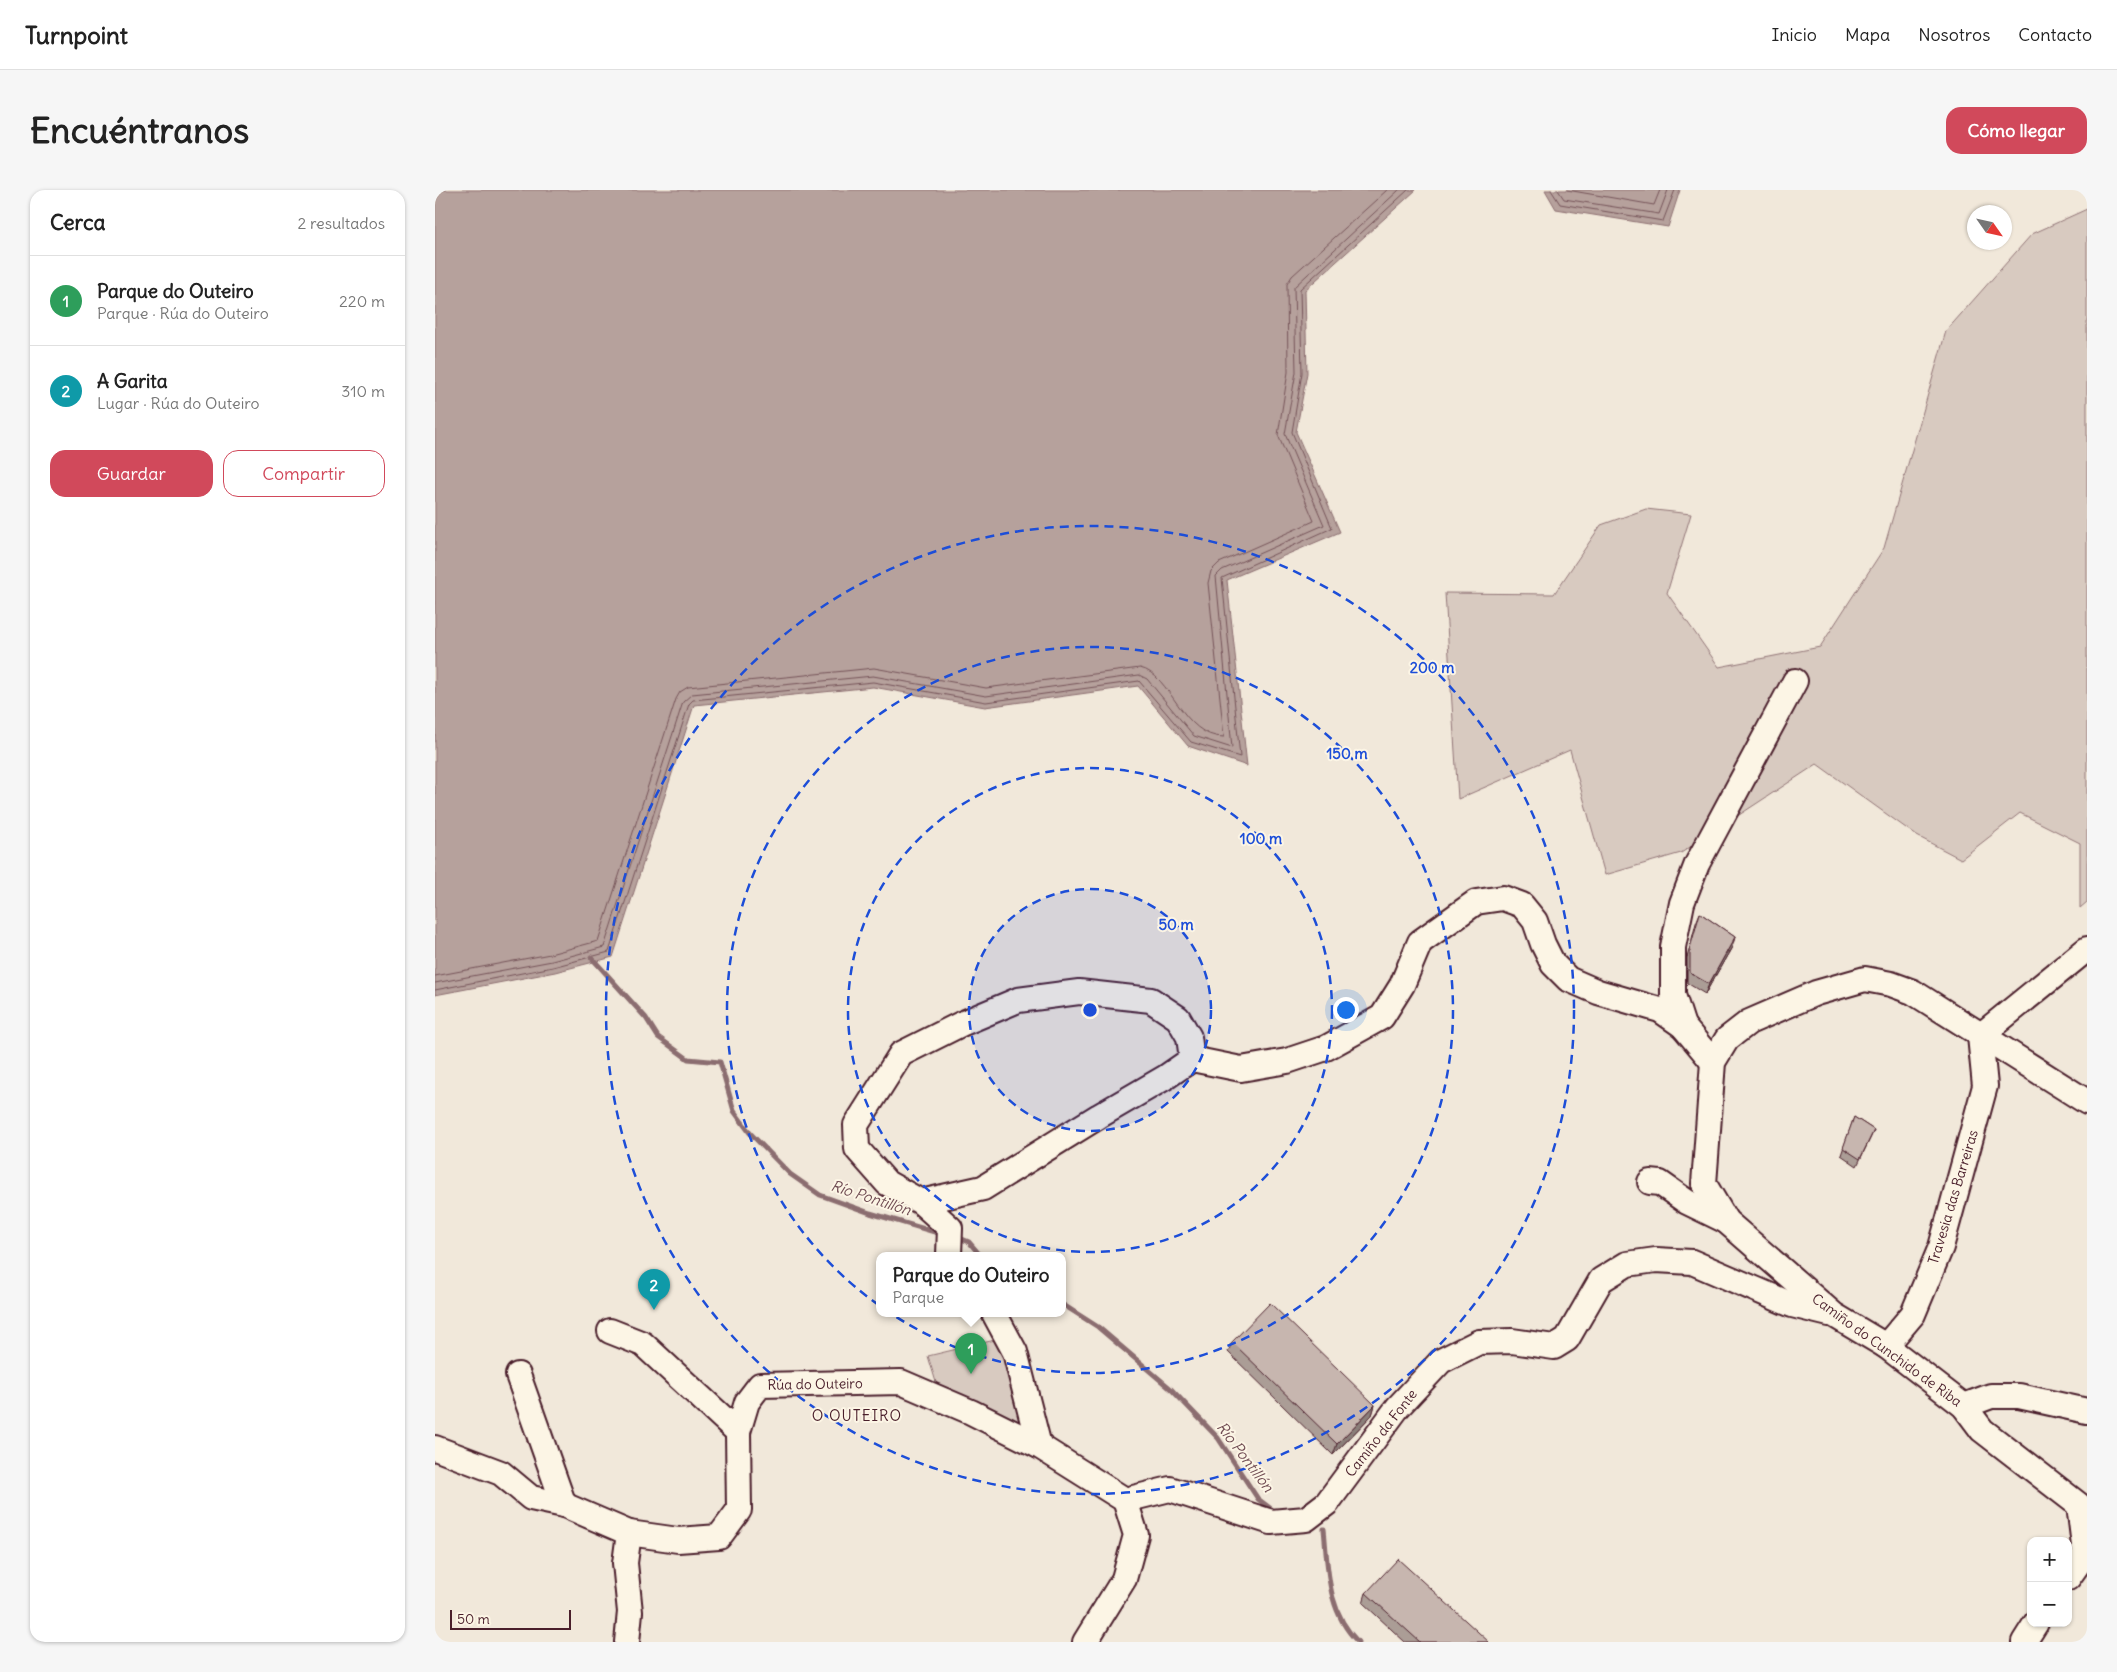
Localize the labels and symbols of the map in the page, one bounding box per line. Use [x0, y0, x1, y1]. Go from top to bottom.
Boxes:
north arrow [1967, 205, 2012, 250]
text: 200 m [1410, 658, 1454, 677]
text: 150 m [1326, 744, 1368, 763]
text: 100 m [1240, 829, 1282, 848]
text: 50 m [1158, 915, 1194, 934]
your location [1333, 997, 1359, 1023]
centre of rings [1081, 1001, 1099, 1019]
street label: Travesia das Barreiras [1924, 1128, 1982, 1266]
water label: Río Pontillón [829, 1176, 914, 1219]
pin: 2 [638, 1269, 670, 1310]
street label: Camiño do Cunchido de Riba [1808, 1289, 1966, 1411]
pin: 1 [955, 1333, 987, 1374]
street label: Rúa do Outeiro [767, 1374, 863, 1394]
street label: Camiño da Fonte [1341, 1385, 1421, 1481]
district label: O OUTEIRO [812, 1406, 902, 1425]
water label: Río Pontillón [1213, 1418, 1278, 1496]
scale bar [450, 1607, 571, 1630]

